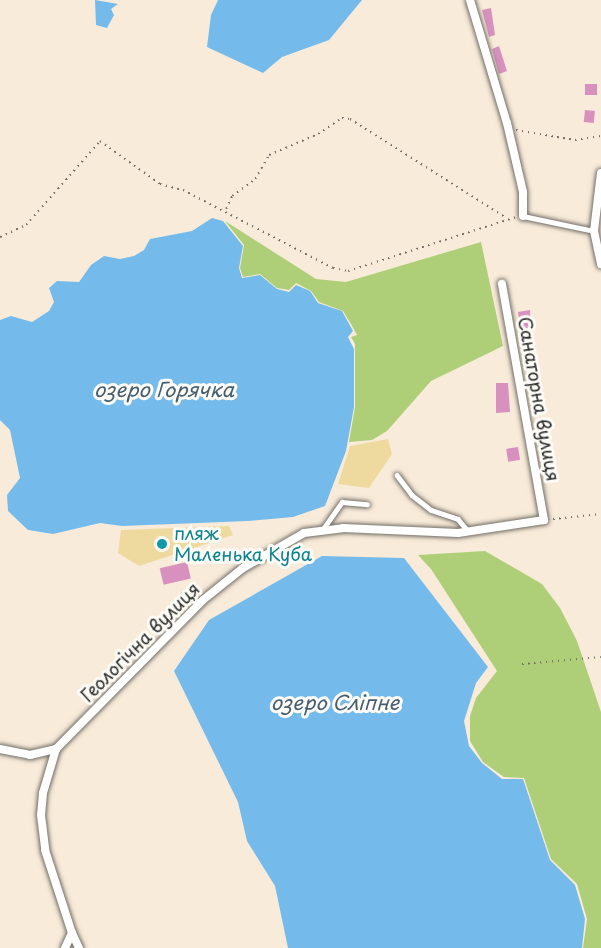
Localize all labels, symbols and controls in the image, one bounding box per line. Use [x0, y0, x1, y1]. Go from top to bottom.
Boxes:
street label: Санаторна вулиця [514, 315, 564, 483]
water label: озеро Горячка [94, 377, 234, 401]
place label: пляж Маленька Куба [174, 523, 313, 566]
marker: пляж Маленька Куба [155, 537, 169, 551]
street label: Геологічна вулиця [76, 578, 204, 706]
water label: озеро Сліпне [271, 690, 399, 714]

